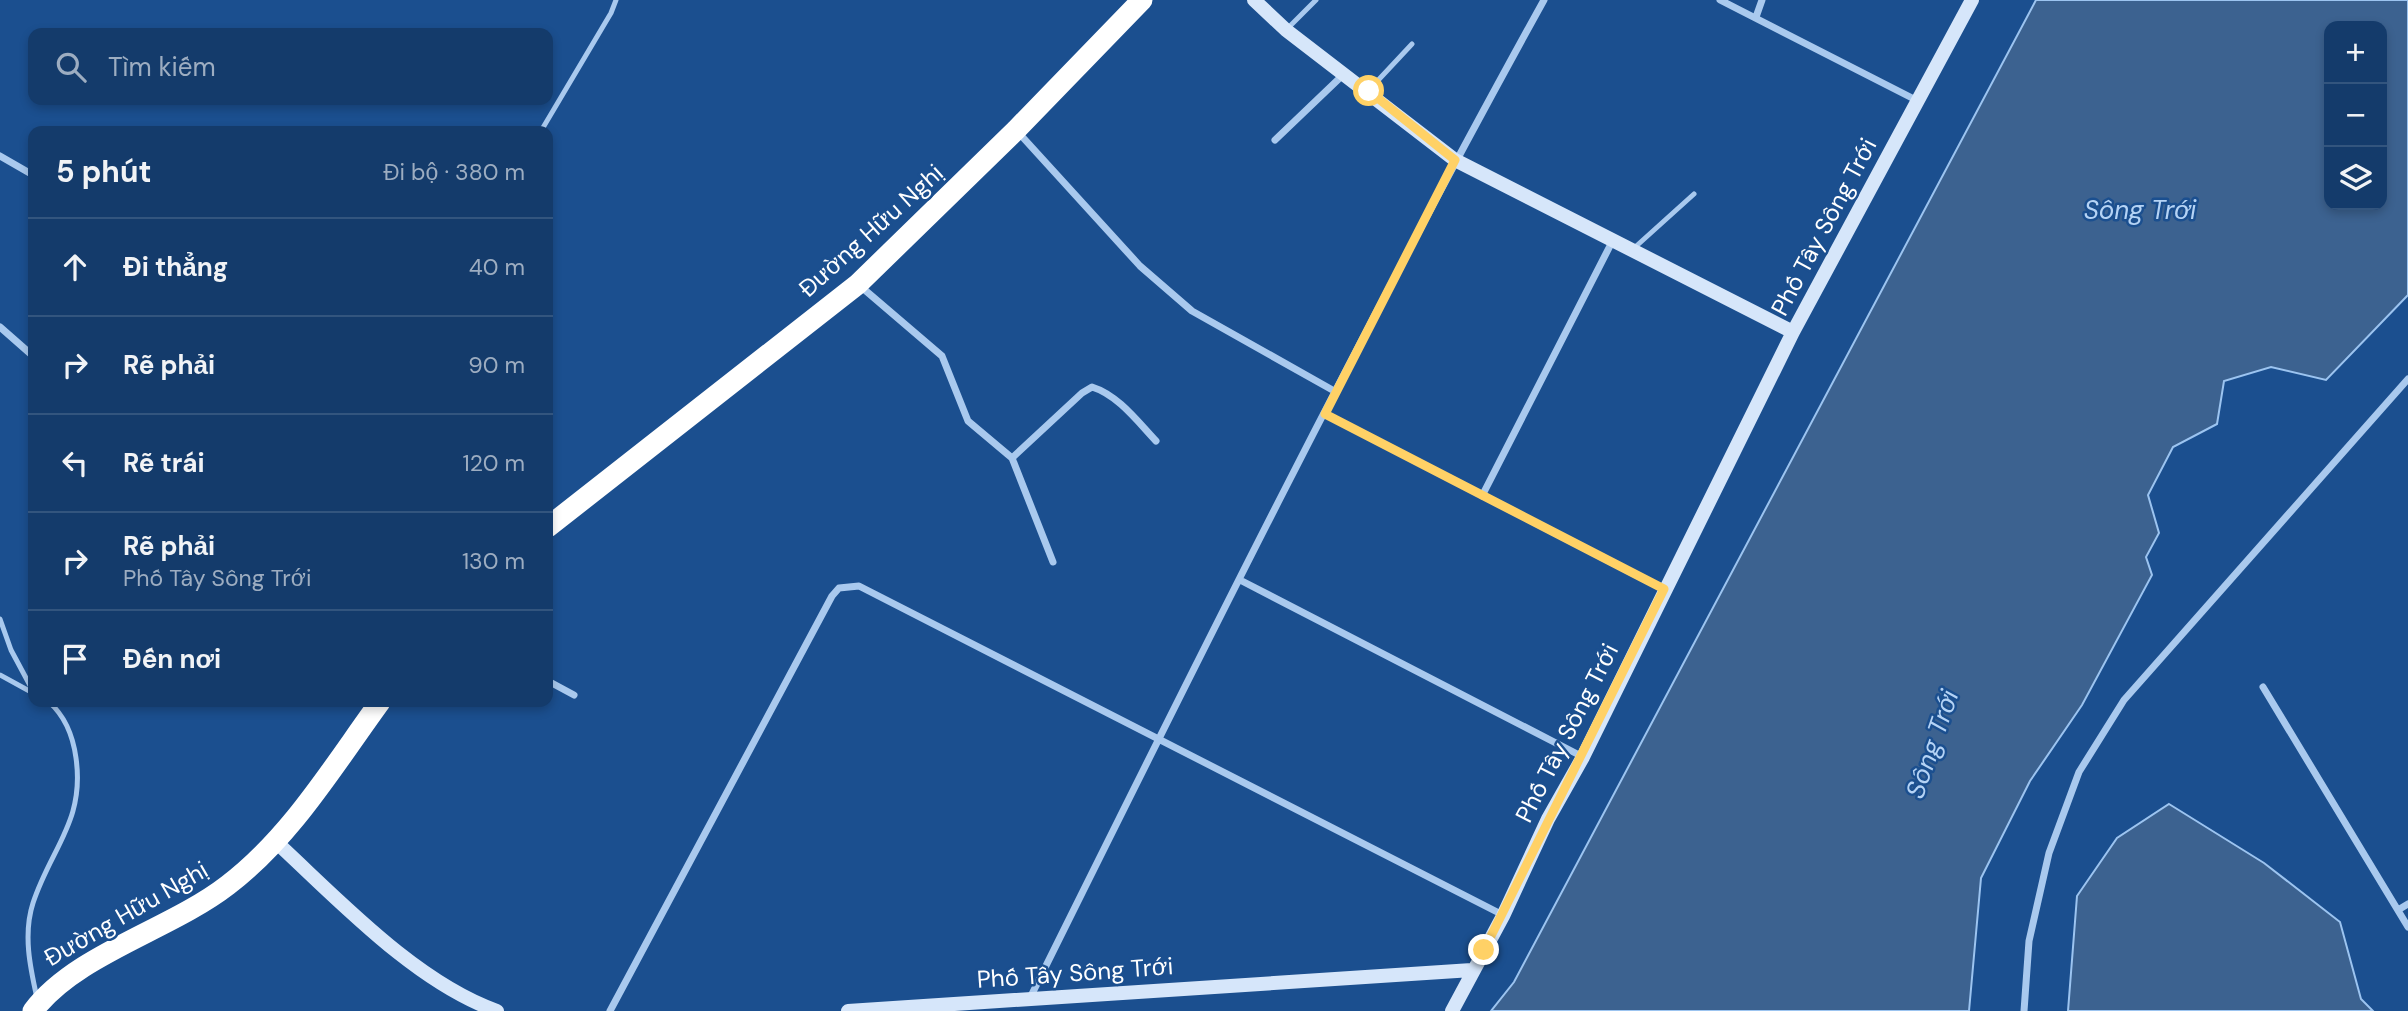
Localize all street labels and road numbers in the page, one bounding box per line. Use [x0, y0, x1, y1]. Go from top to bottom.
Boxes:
street label: Phố Tây Sông Trới [1764, 133, 1883, 321]
street label: Đường Hữu Nghị [792, 158, 949, 304]
street label: Phố Tây Sông Trới [1508, 638, 1625, 827]
street label: Đường Hữu Nghị [38, 854, 213, 973]
street label: Phố Tây Sông Trới [976, 950, 1174, 995]

